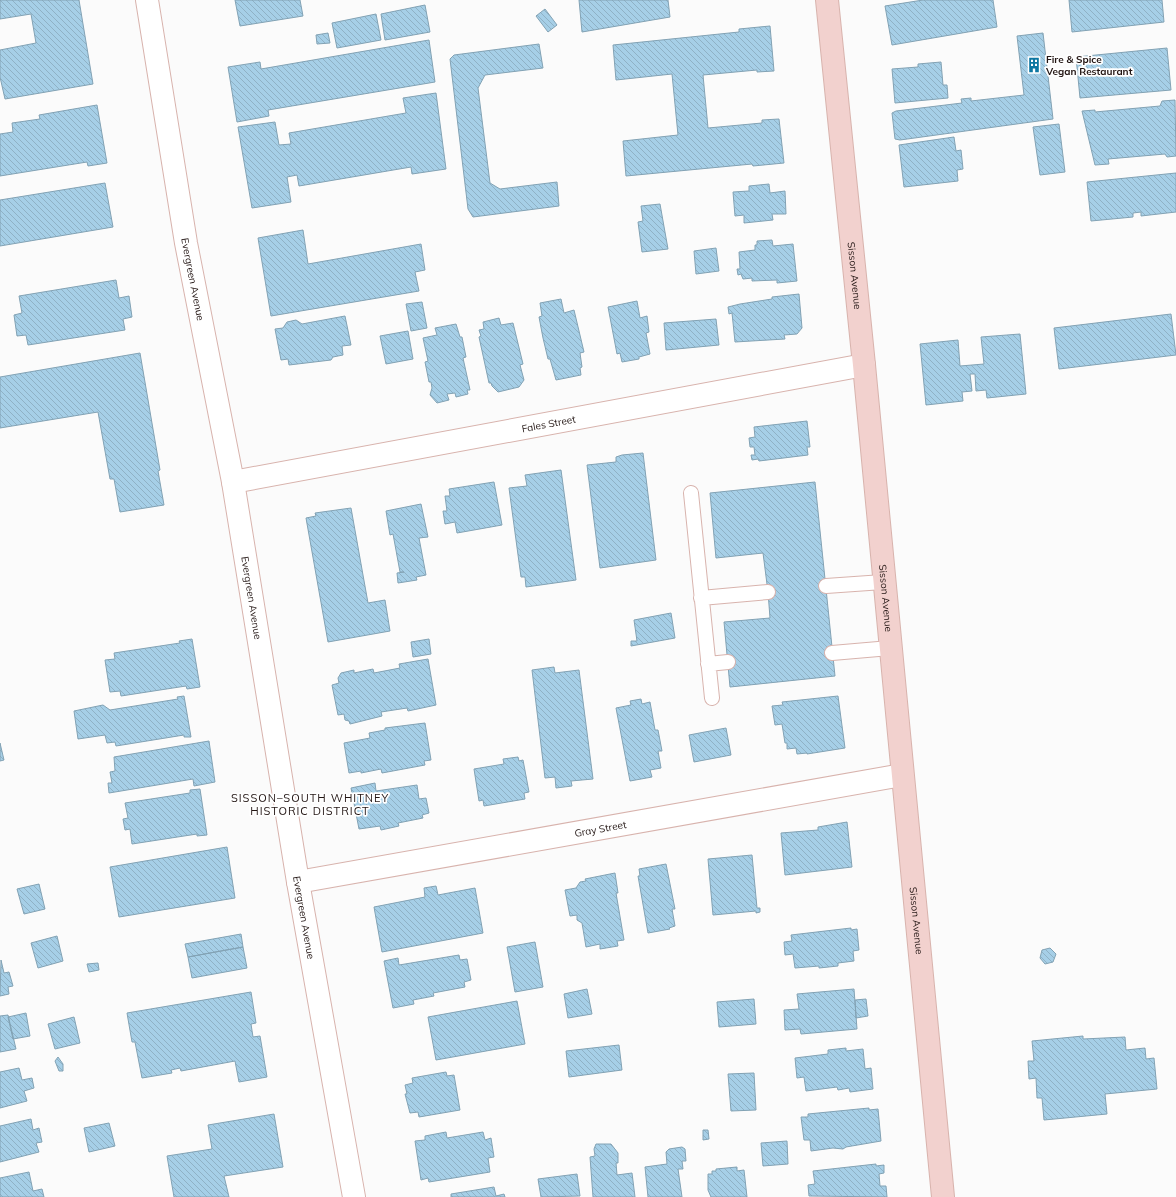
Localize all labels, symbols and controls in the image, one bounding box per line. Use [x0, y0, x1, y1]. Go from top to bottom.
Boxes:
place label: Fire & Spice Vegan Restaurant [1045, 53, 1133, 78]
building icon: Fire & Spice Vegan Restaurant [1025, 56, 1043, 74]
street label: Evergreen Avenue [179, 237, 208, 322]
street label: Sisson Avenue [845, 241, 865, 310]
street label: Fales Street [521, 412, 577, 435]
street label: Evergreen Avenue [239, 555, 265, 640]
street label: Sisson Avenue [876, 564, 896, 632]
district label: SISSON–SOUTH WHITNEY HISTORIC DISTRICT [231, 791, 389, 818]
street label: Gray Street [573, 817, 628, 839]
street label: Evergreen Avenue [291, 875, 318, 960]
street label: Sisson Avenue [907, 886, 926, 955]

